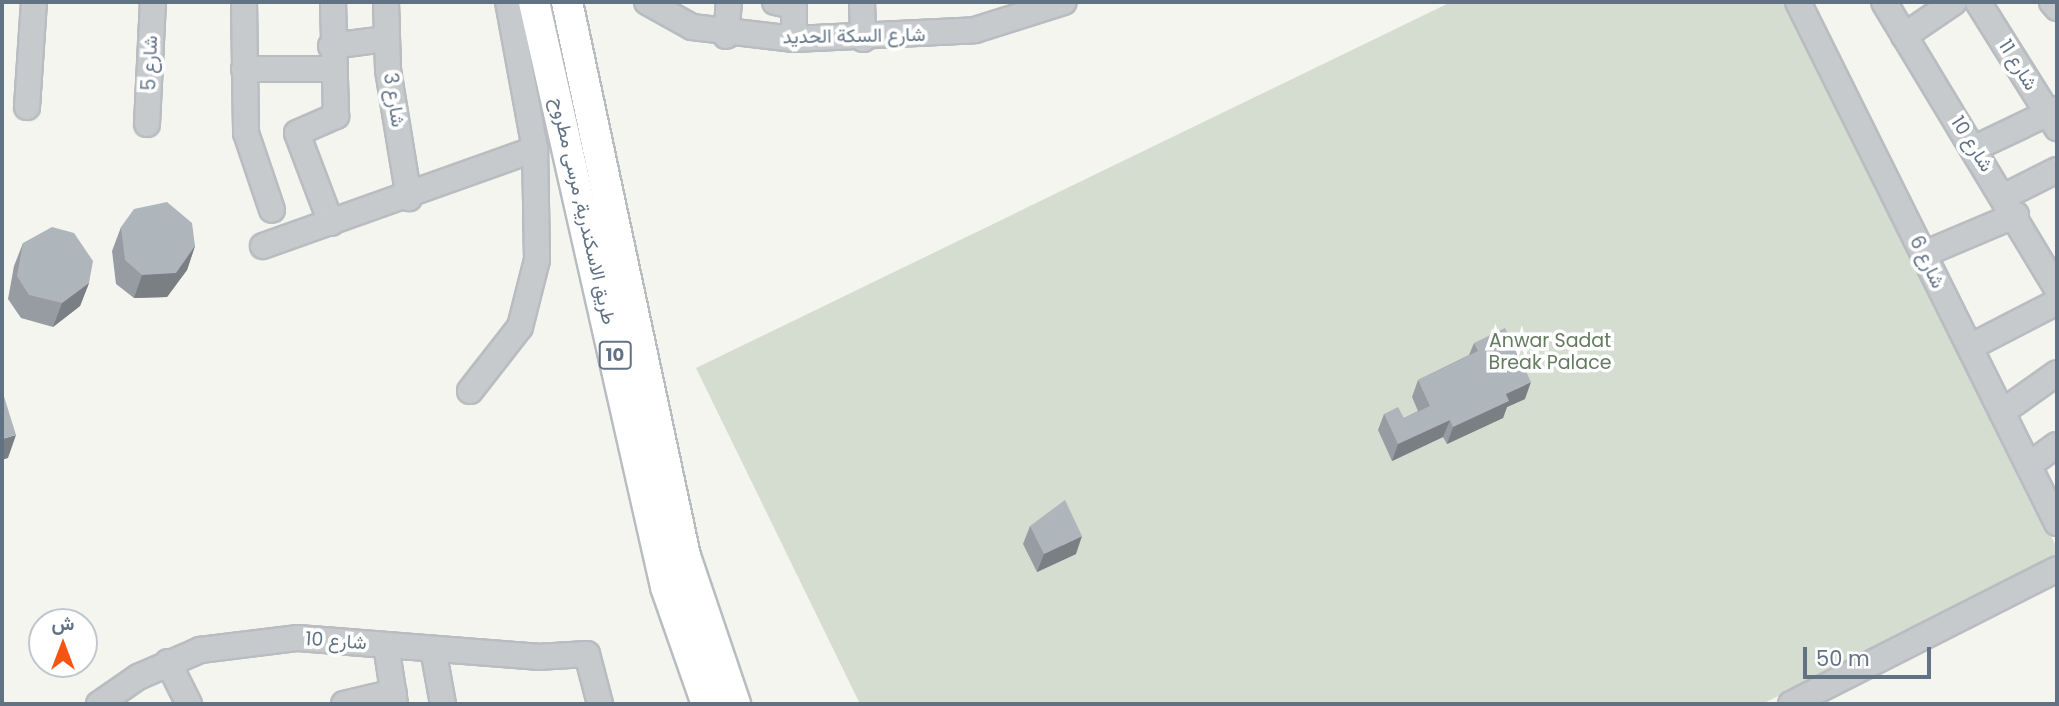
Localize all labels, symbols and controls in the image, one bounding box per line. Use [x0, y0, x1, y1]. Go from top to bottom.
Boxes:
street label: شارع السكة الحديد [782, 23, 926, 49]
street label: شارع 5 [138, 35, 162, 91]
street label: شارع 11 [1994, 35, 2042, 95]
street label: شارع 3 [378, 71, 410, 129]
street label: طريق الاسكندرية, مرسى مطروح [546, 95, 620, 327]
street label: شارع 10 [1946, 112, 1998, 176]
street label: شارع 6 [1905, 232, 1949, 292]
park label: Anwar Sadat Break Palace [1489, 330, 1611, 374]
road number: 10 [598, 340, 632, 370]
north arrow [28, 608, 98, 678]
text: ش [52, 610, 74, 637]
street label: شارع 10 [305, 627, 367, 655]
scale bar [1807, 632, 1935, 676]
text: 50 m [1816, 644, 1870, 673]

